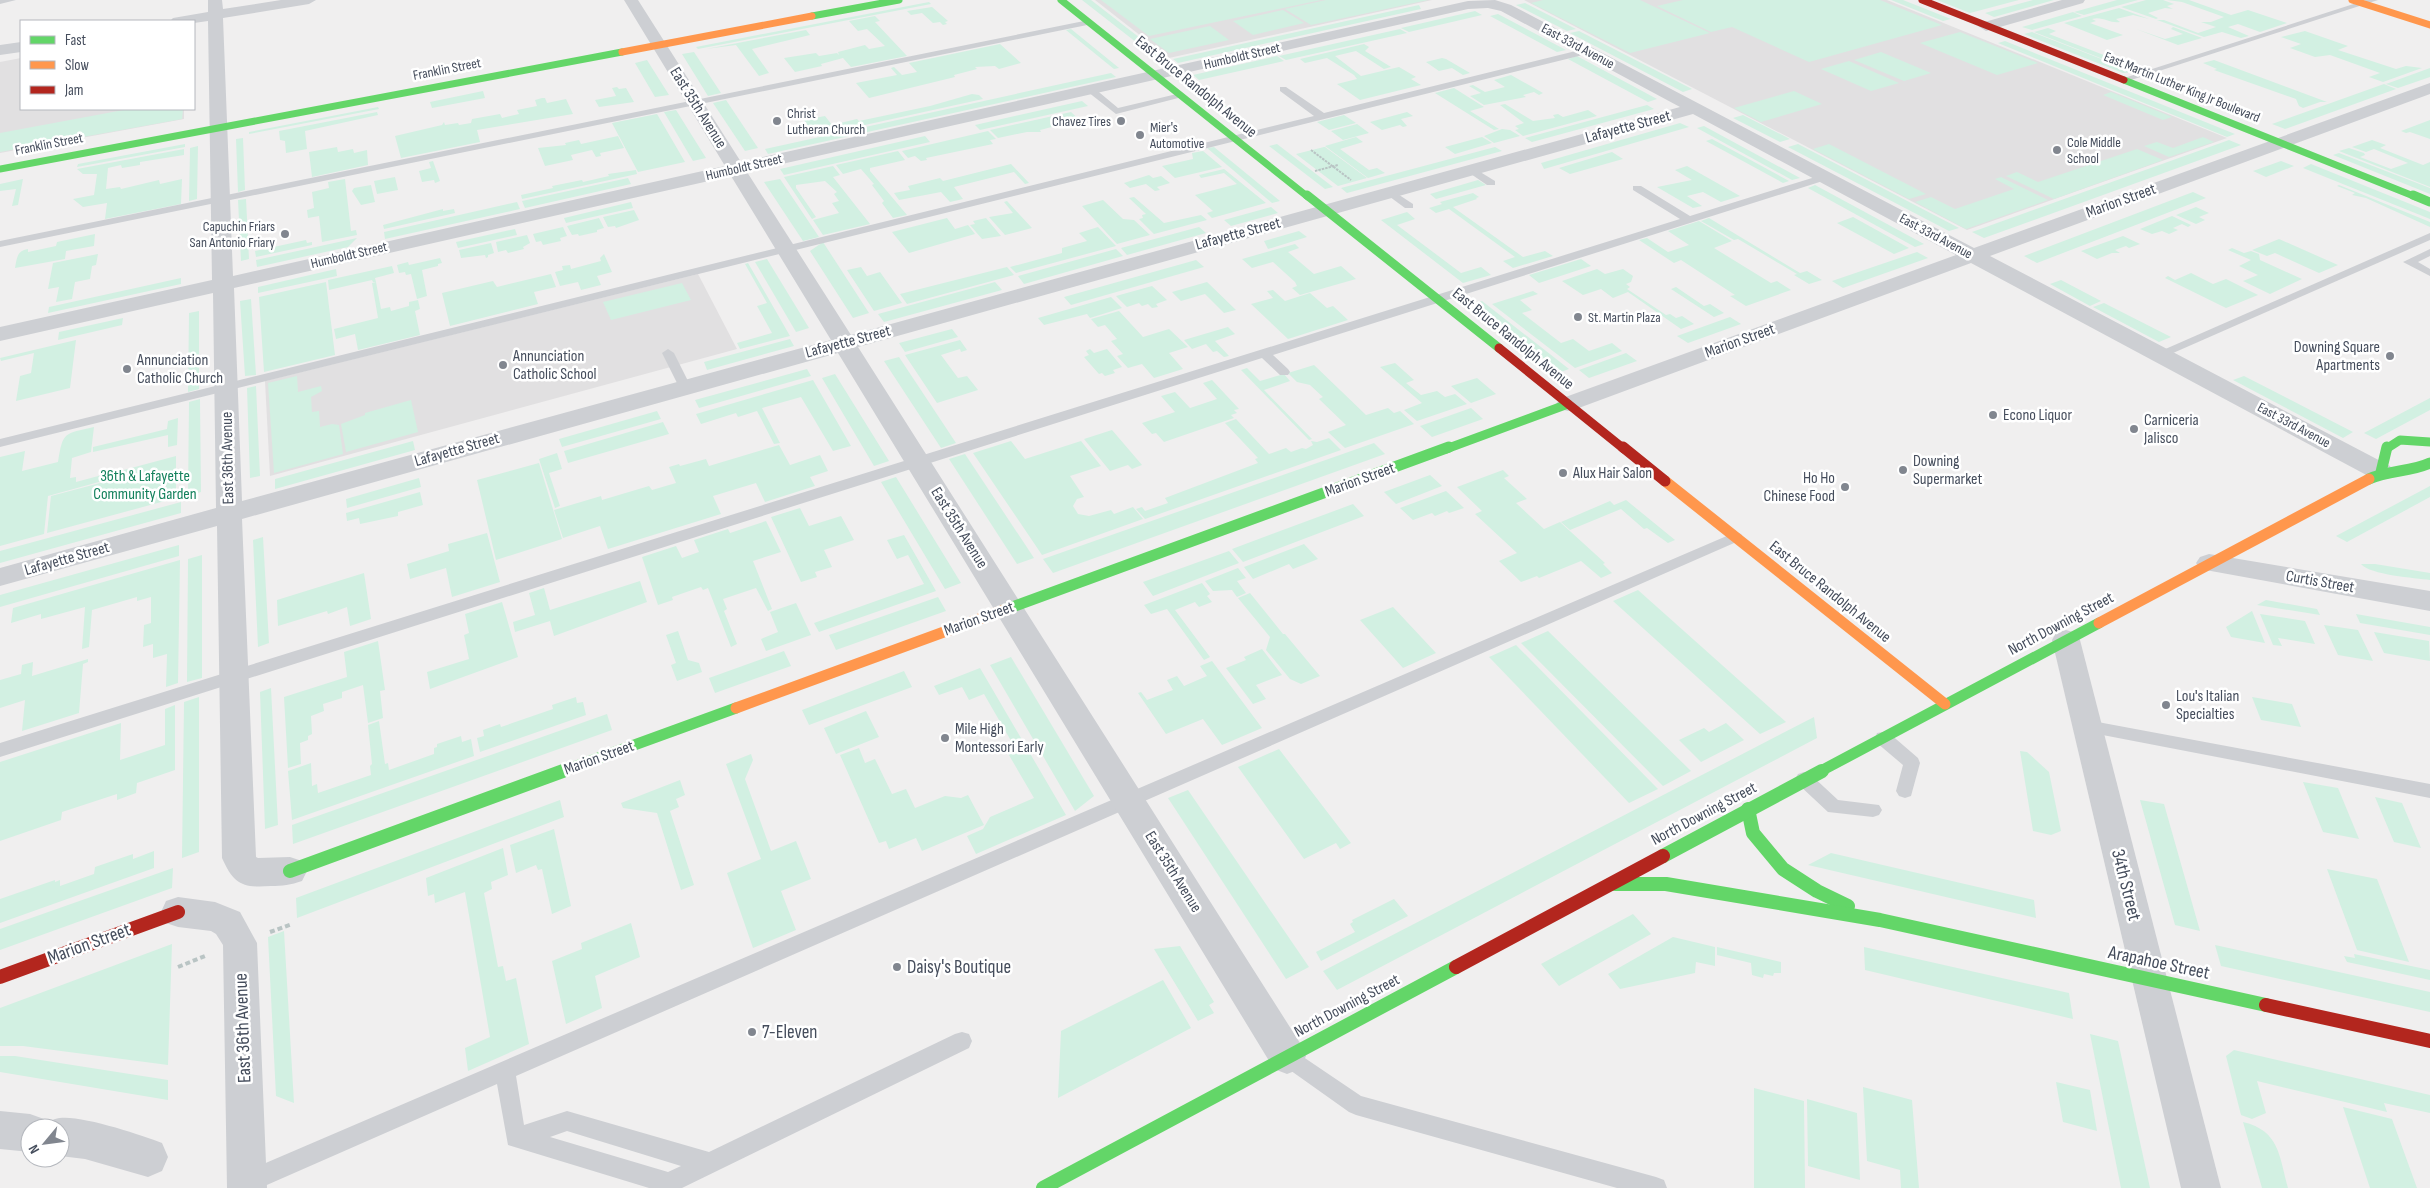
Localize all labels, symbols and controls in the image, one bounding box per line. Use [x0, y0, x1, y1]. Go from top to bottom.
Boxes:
legend [20, 20, 195, 110]
street label: East 33rd Avenue [1539, 20, 1617, 72]
text: Fast [65, 31, 87, 50]
street label: East Bruce Randolph Avenue [1131, 32, 1261, 142]
street label: Humboldt Street [1202, 39, 1282, 73]
street label: East Martin Luther King Jr Boulevard [2101, 48, 2263, 126]
street label: Franklin Street [411, 54, 483, 84]
text: Slow [65, 56, 89, 75]
street label: East 35th Avenue [666, 64, 730, 152]
text: Jam [64, 81, 83, 100]
place label: Christ Lutheran Church [787, 105, 865, 138]
street label: Lafayette Street [1583, 106, 1673, 147]
place label: Chavez Tires [1052, 113, 1111, 130]
marker: Christ Lutheran Church [771, 115, 783, 127]
marker: Chavez Tires [1115, 115, 1127, 127]
place label: Mier's Automotive [1149, 119, 1204, 152]
street label: Franklin Street [13, 129, 85, 159]
marker: Mier's Automotive [1134, 129, 1146, 141]
place label: Cole Middle School [2067, 134, 2121, 167]
marker: Cole Middle School [2051, 144, 2063, 156]
street label: Humboldt Street [704, 150, 784, 184]
street label: Marion Street [2083, 180, 2159, 222]
street label: East 33rd Avenue [1897, 210, 1975, 262]
street label: Lafayette Street [1193, 213, 1283, 254]
place label: Capuchin Friars San Antonio Friary [190, 218, 276, 251]
marker: Capuchin Friars San Antonio Friary [279, 228, 291, 240]
street label: Humboldt Street [309, 238, 389, 272]
street label: East Bruce Randolph Avenue [1448, 284, 1578, 394]
place label: St. Martin Plaza [1588, 309, 1661, 326]
marker: St. Martin Plaza [1572, 311, 1584, 323]
street label: Marion Street [1702, 320, 1778, 362]
street label: Lafayette Street [803, 321, 893, 362]
place label: Downing Square Apartments [2294, 338, 2380, 375]
place label: Annunciation Catholic School [512, 347, 597, 384]
marker: Downing Square Apartments [2384, 350, 2396, 362]
place label: Annunciation Catholic Church [136, 351, 223, 388]
marker: Annunciation Catholic School [497, 359, 509, 371]
marker: Annunciation Catholic Church [121, 363, 133, 375]
street label: East 33rd Avenue [2255, 399, 2333, 451]
place label: Econo Liquor [2003, 406, 2072, 425]
marker: Econo Liquor [1987, 409, 1999, 421]
street label: East 36th Avenue [218, 411, 238, 505]
place label: Carniceria Jalisco [2143, 411, 2199, 448]
marker: Carniceria Jalisco [2128, 423, 2140, 435]
street label: Lafayette Street [412, 429, 502, 471]
place label: Downing Supermarket [1913, 452, 1982, 489]
street label: Marion Street [1322, 459, 1398, 501]
place label: Alux Hair Salon [1572, 464, 1652, 483]
marker: Downing Supermarket [1897, 464, 1909, 476]
park label: 36th & Lafayette Community Garden [93, 467, 197, 504]
marker: Alux Hair Salon [1557, 467, 1569, 479]
place label: Ho Ho Chinese Food [1764, 469, 1835, 506]
marker: Ho Ho Chinese Food [1839, 481, 1851, 493]
street label: East 35th Avenue [927, 484, 991, 572]
street label: East Bruce Randolph Avenue [1765, 537, 1895, 647]
street label: Lafayette Street [22, 538, 112, 580]
street label: Curtis Street [2284, 567, 2356, 597]
street label: North Downing Street [2005, 588, 2117, 660]
street label: Marion Street [941, 598, 1017, 640]
place label: Lou's Italian Specialties [2176, 687, 2239, 724]
marker: Lou's Italian Specialties [2160, 699, 2172, 711]
place label: Mile High Montessori Early [955, 720, 1044, 757]
marker: Mile High Montessori Early [939, 732, 951, 744]
street label: Marion Street [561, 737, 637, 779]
street label: North Downing Street [1648, 778, 1760, 850]
street label: East 35th Avenue [1141, 828, 1205, 916]
street label: 34th Street [2106, 847, 2146, 923]
street label: Marion Street [44, 918, 134, 970]
street label: Arapahoe Street [2105, 941, 2212, 985]
place label: Daisy's Boutique [907, 956, 1011, 979]
marker: Daisy's Boutique [891, 961, 903, 973]
street label: North Downing Street [1291, 970, 1403, 1042]
street label: East 36th Avenue [230, 973, 256, 1083]
place label: 7-Eleven [762, 1021, 817, 1044]
marker: 7-Eleven [746, 1026, 758, 1038]
north arrow [20, 1118, 70, 1168]
text: N [25, 1142, 43, 1156]

